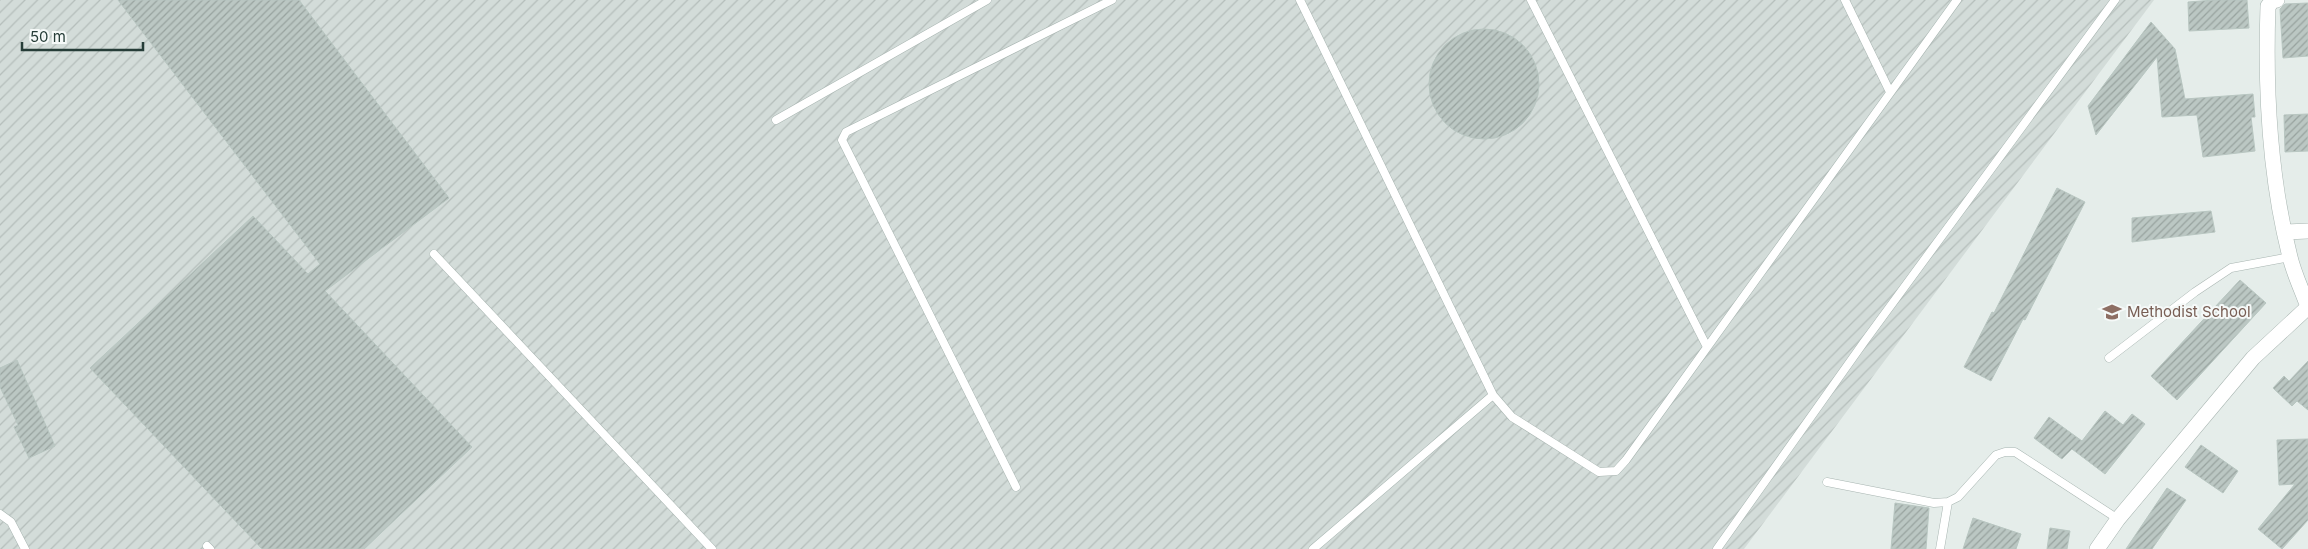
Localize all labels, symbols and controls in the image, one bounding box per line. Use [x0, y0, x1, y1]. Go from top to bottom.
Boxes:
scale bar [22, 20, 144, 52]
text: 50 m [30, 27, 66, 46]
school or university icon: Methodist School [2101, 301, 2123, 323]
place label: Methodist School [2127, 302, 2251, 321]

